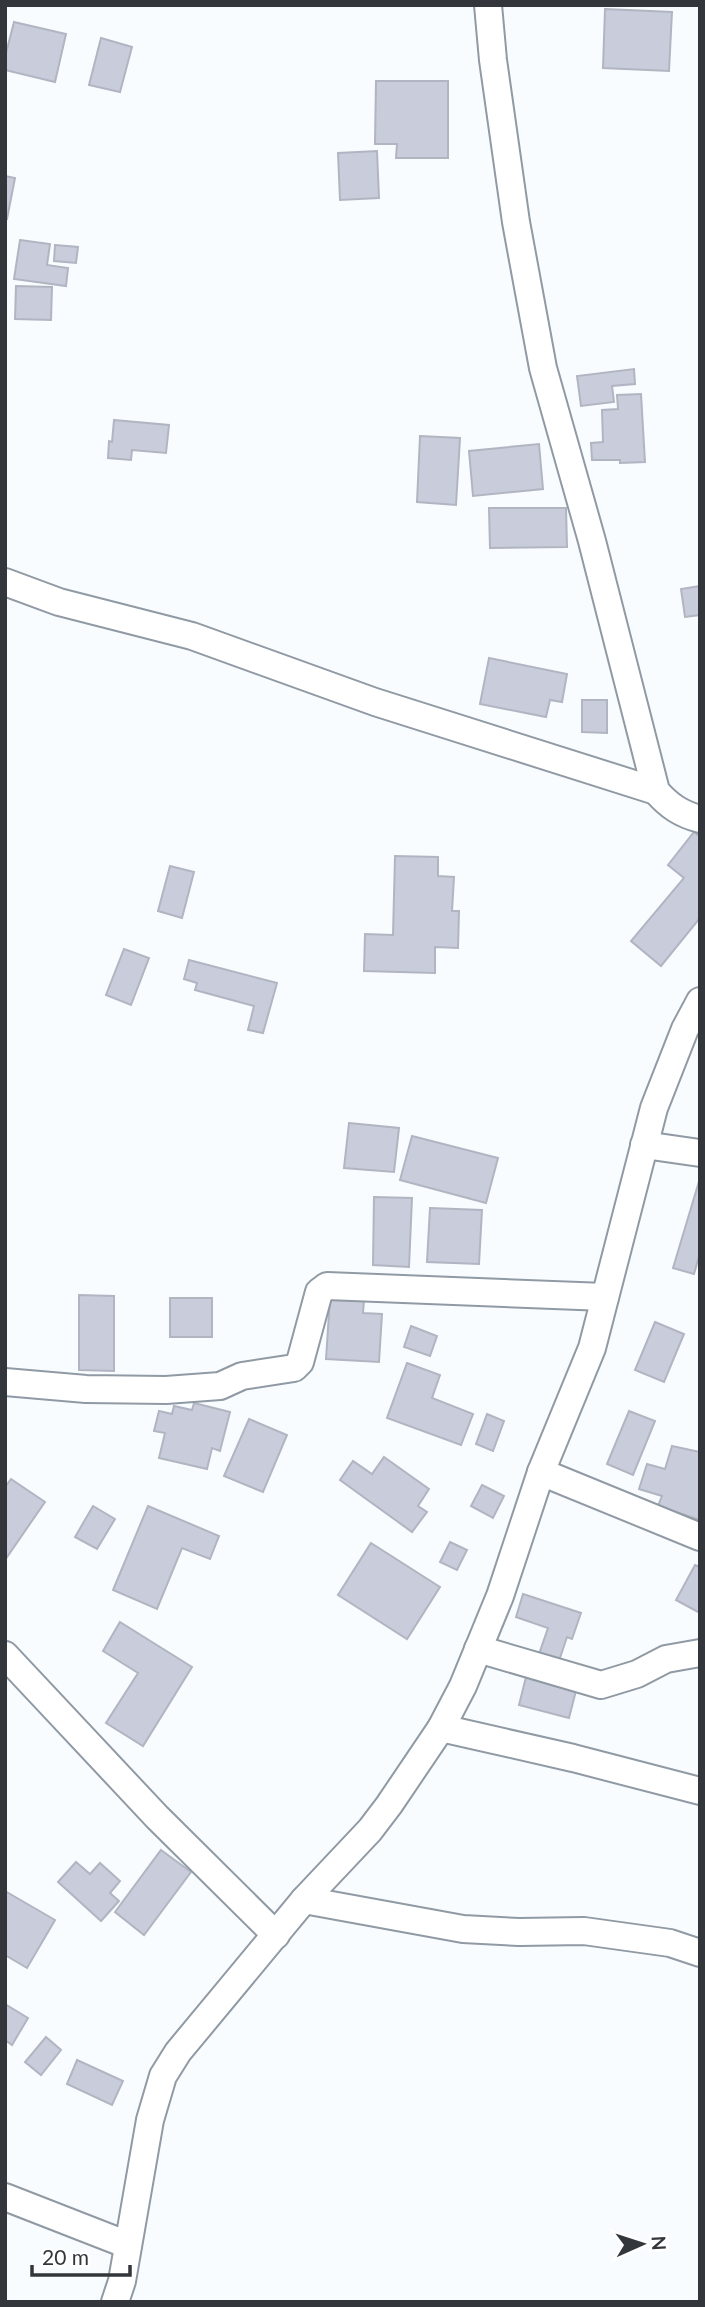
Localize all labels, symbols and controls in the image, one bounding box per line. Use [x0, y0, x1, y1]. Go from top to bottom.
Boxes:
north arrow [607, 2209, 677, 2279]
scale bar [32, 2234, 130, 2278]
text: N [648, 2235, 671, 2251]
text: 20 m [42, 2244, 89, 2269]

